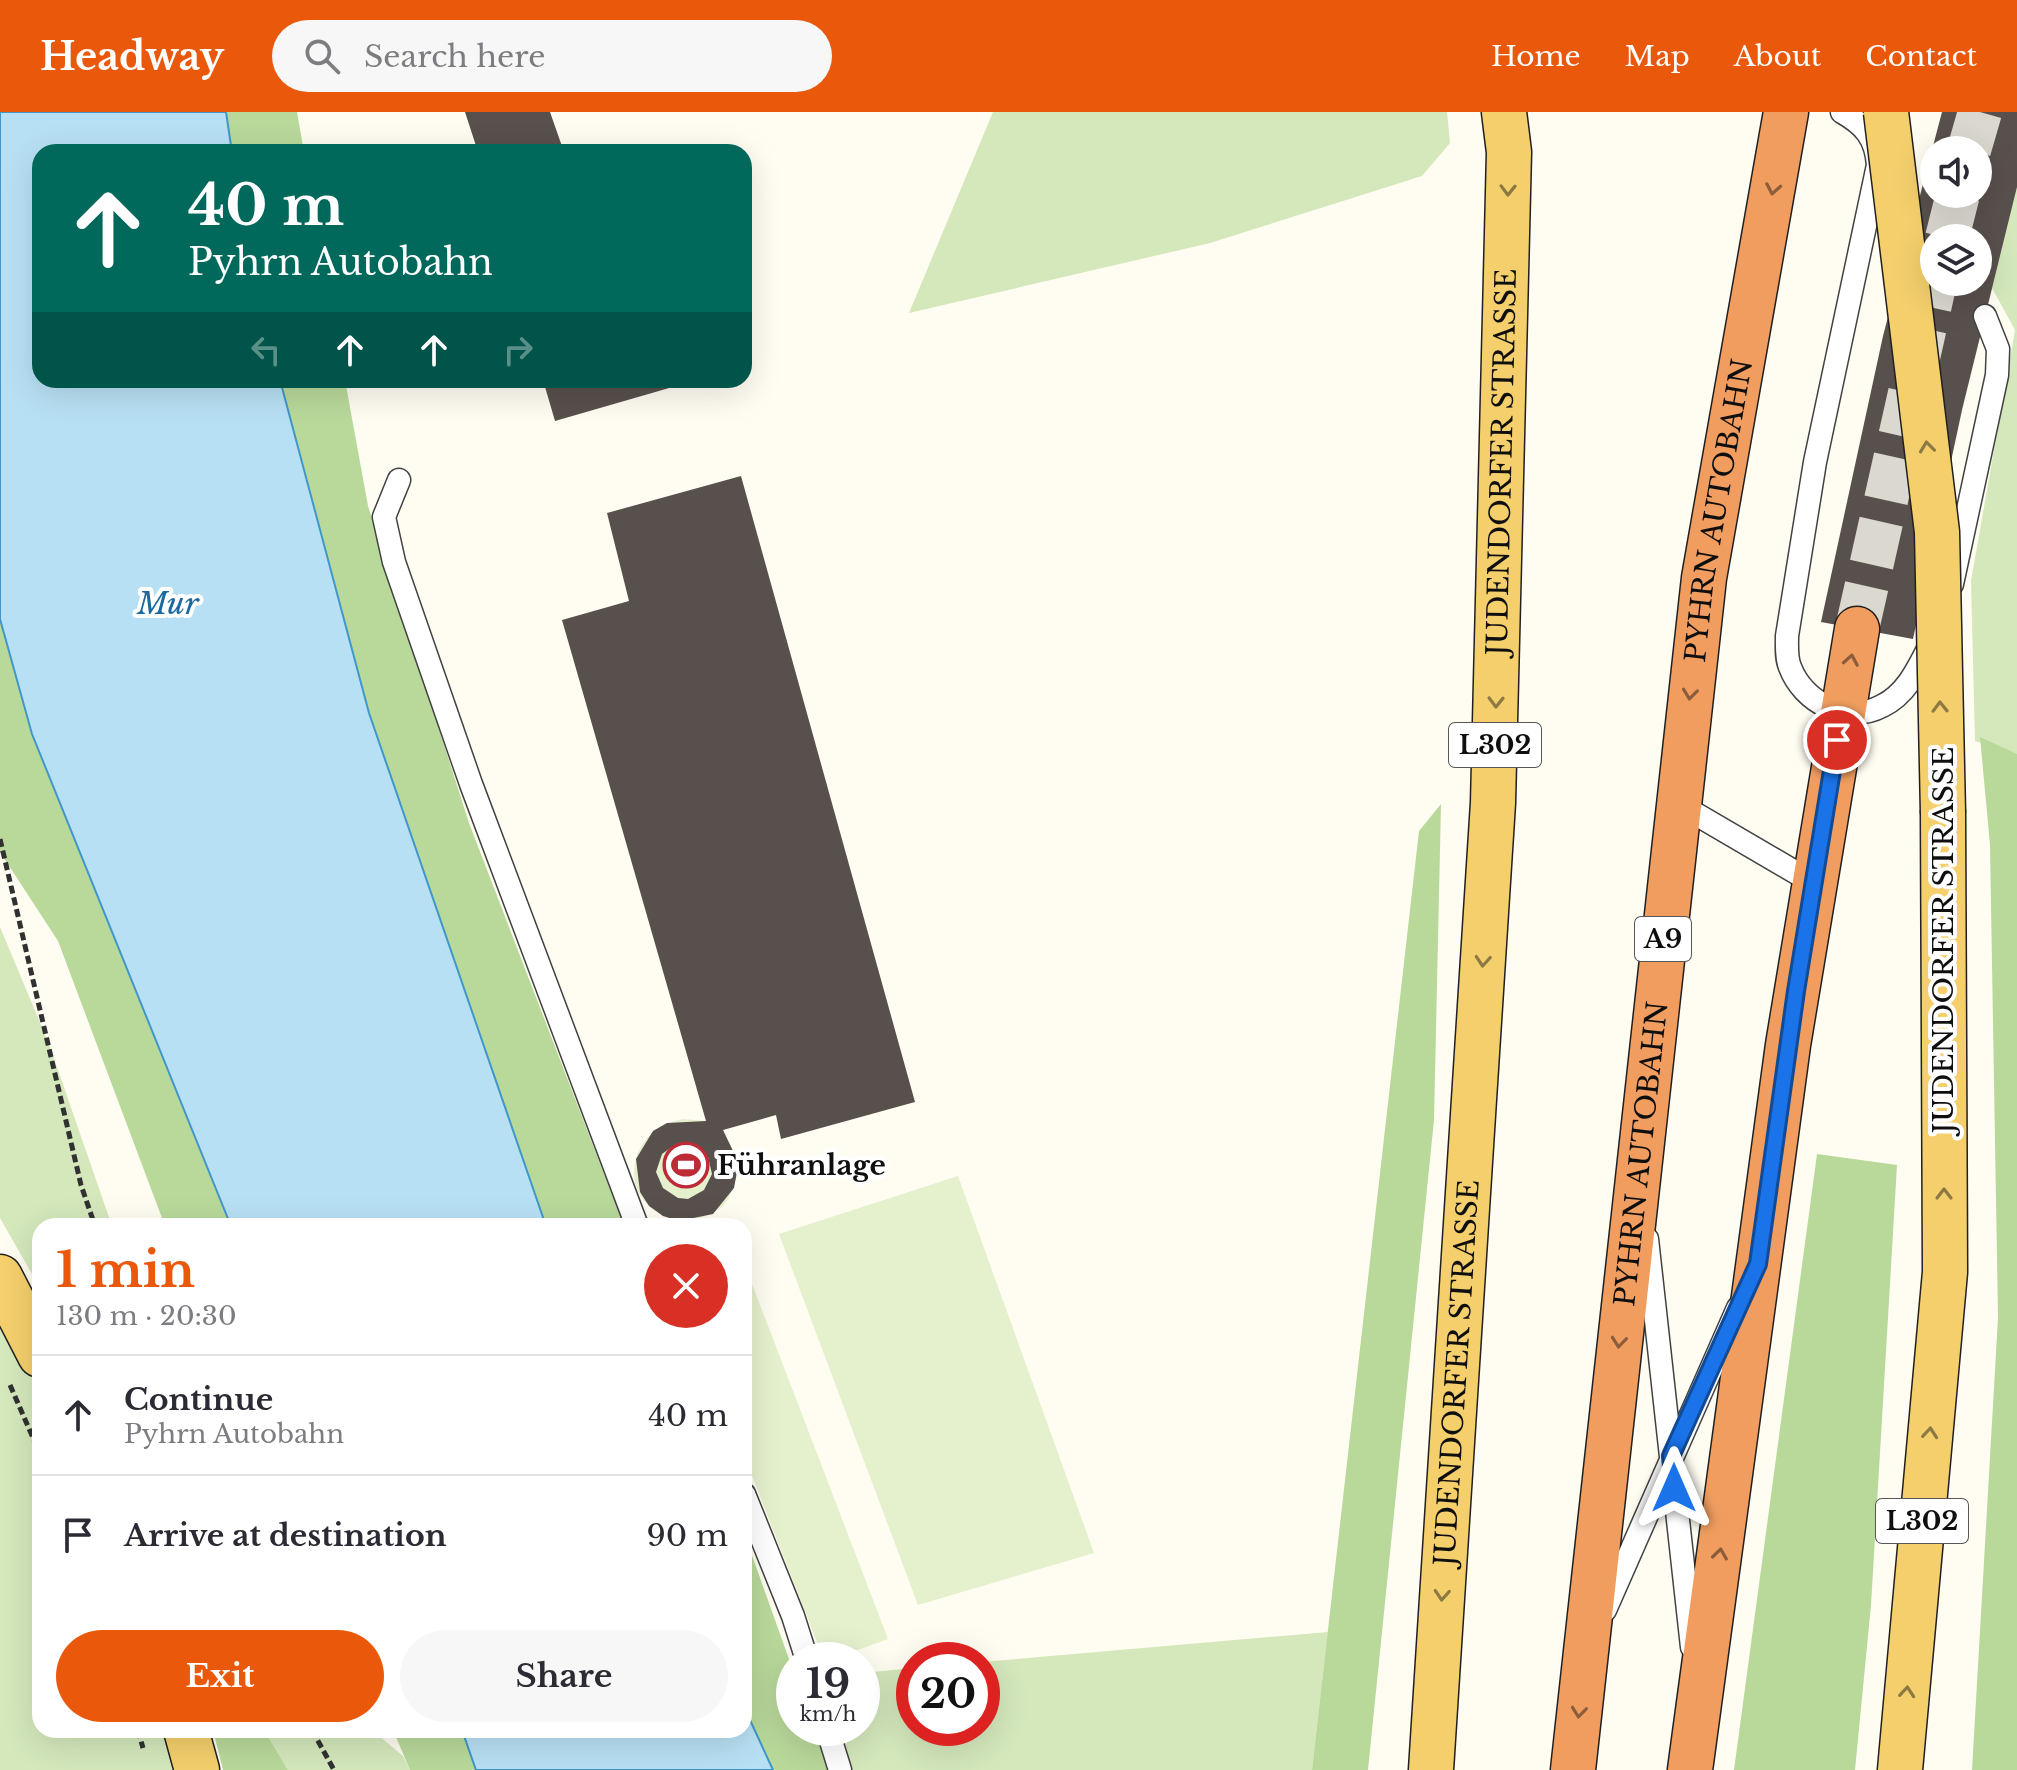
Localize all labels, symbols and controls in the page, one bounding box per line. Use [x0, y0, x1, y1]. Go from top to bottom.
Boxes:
search box [272, 20, 832, 92]
text: Headway [40, 33, 224, 80]
icon: search [300, 34, 344, 78]
text: Search here [364, 38, 545, 75]
text: Home [1491, 39, 1581, 74]
text: Map [1625, 39, 1690, 74]
text: About [1734, 39, 1821, 74]
text: Contact [1865, 39, 1977, 74]
map controls [1920, 136, 1992, 296]
button: sound [1920, 136, 1992, 208]
text: 40 m [188, 171, 344, 240]
icon: ahead [56, 176, 160, 280]
one-way arrow [1765, 182, 1782, 196]
one-way arrow [1499, 184, 1516, 197]
button: layers [1920, 224, 1992, 296]
text: Pyhrn Autobahn [188, 240, 493, 285]
street label: JUDENDORFER STRASSE [1479, 268, 1524, 660]
icon: left [244, 328, 288, 372]
icon: ahead [328, 328, 372, 372]
icon: ahead [412, 328, 456, 372]
icon: right [496, 328, 540, 372]
street label: PYHRN AUTOBAHN [1677, 356, 1760, 664]
one-way arrow [1918, 441, 1935, 454]
water label: Mur [136, 585, 200, 622]
one-way arrow [1842, 653, 1859, 667]
one-way arrow [1682, 688, 1699, 701]
one-way arrow [1487, 696, 1505, 709]
one-way arrow [1932, 700, 1949, 713]
pin [1803, 706, 1871, 774]
icon: arrive [1815, 718, 1859, 762]
road number: L302 [1449, 723, 1541, 767]
street label: JUDENDORFER STRASSE [1926, 747, 1961, 1137]
road number: A9 [1635, 917, 1691, 961]
one-way arrow [1475, 955, 1492, 968]
street label: PYHRN AUTOBAHN [1607, 999, 1675, 1308]
sports icon: Führanlage [662, 1141, 710, 1189]
place label: Führanlage [717, 1148, 886, 1183]
street label: JUDENDORFER STRASSE [1426, 1179, 1486, 1571]
one-way arrow [1935, 1187, 1953, 1200]
text: 1 min [56, 1240, 195, 1300]
button: close [644, 1244, 728, 1328]
text: 130 m · 20:30 [56, 1300, 236, 1332]
one-way arrow [1611, 1336, 1628, 1349]
text: Continue [124, 1381, 273, 1418]
icon: ahead [56, 1393, 100, 1437]
text: 40 m [648, 1397, 728, 1434]
text: Pyhrn Autobahn [124, 1418, 344, 1450]
one-way arrow [1921, 1426, 1938, 1439]
position arrow [1632, 1446, 1716, 1530]
road number: L302 [1876, 1499, 1968, 1543]
icon: arrive [56, 1513, 100, 1557]
text: Arrive at destination [124, 1517, 447, 1554]
text: 90 m [646, 1517, 728, 1554]
one-way arrow [1711, 1547, 1728, 1561]
one-way arrow [1434, 1589, 1451, 1602]
button: Exit [56, 1630, 384, 1722]
button: Share [400, 1630, 728, 1722]
speed limit sign: 20 [896, 1642, 1000, 1746]
text: 19 [806, 1659, 850, 1709]
one-way arrow [1898, 1685, 1915, 1698]
text: km/h [800, 1702, 856, 1726]
one-way arrow [1570, 1706, 1587, 1719]

